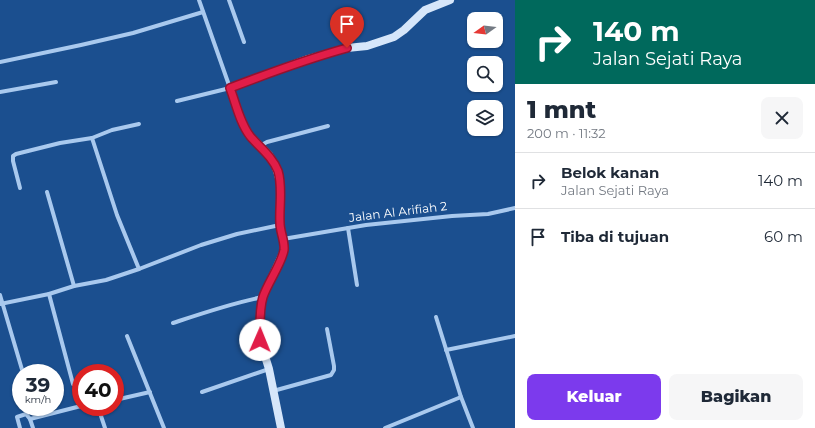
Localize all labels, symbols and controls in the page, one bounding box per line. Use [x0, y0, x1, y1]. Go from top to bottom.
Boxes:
pin [330, 7.0, 364, 48]
north arrow [467, 12, 503, 48]
map controls [467, 12, 503, 136]
icon: arrive [336, 13, 358, 35]
text: 140 m [593, 14, 680, 48]
icon: right [527, 16, 579, 68]
text: Jalan Sejati Raya [593, 48, 742, 70]
button: search [467, 56, 503, 92]
text: 1 mnt [527, 95, 596, 124]
button: close [761, 97, 803, 139]
button: layers [467, 100, 503, 136]
text: 200 m · 11:32 [527, 125, 606, 141]
text: Belok kanan [561, 163, 659, 182]
icon: right [527, 170, 549, 192]
text: 140 m [758, 171, 803, 190]
text: Jalan Sejati Raya [561, 182, 669, 198]
street label: Jalan Al Arifiah 2 [347, 198, 448, 225]
icon: arrive [527, 226, 549, 248]
text: Tiba di tujuan [561, 227, 669, 246]
text: 60 m [764, 227, 803, 246]
position arrow [239, 319, 281, 361]
speed limit sign: 40 [72, 364, 124, 416]
text: 39 [26, 373, 50, 397]
button: Keluar [527, 374, 661, 420]
button: Bagikan [669, 374, 803, 420]
text: km/h [25, 393, 51, 406]

